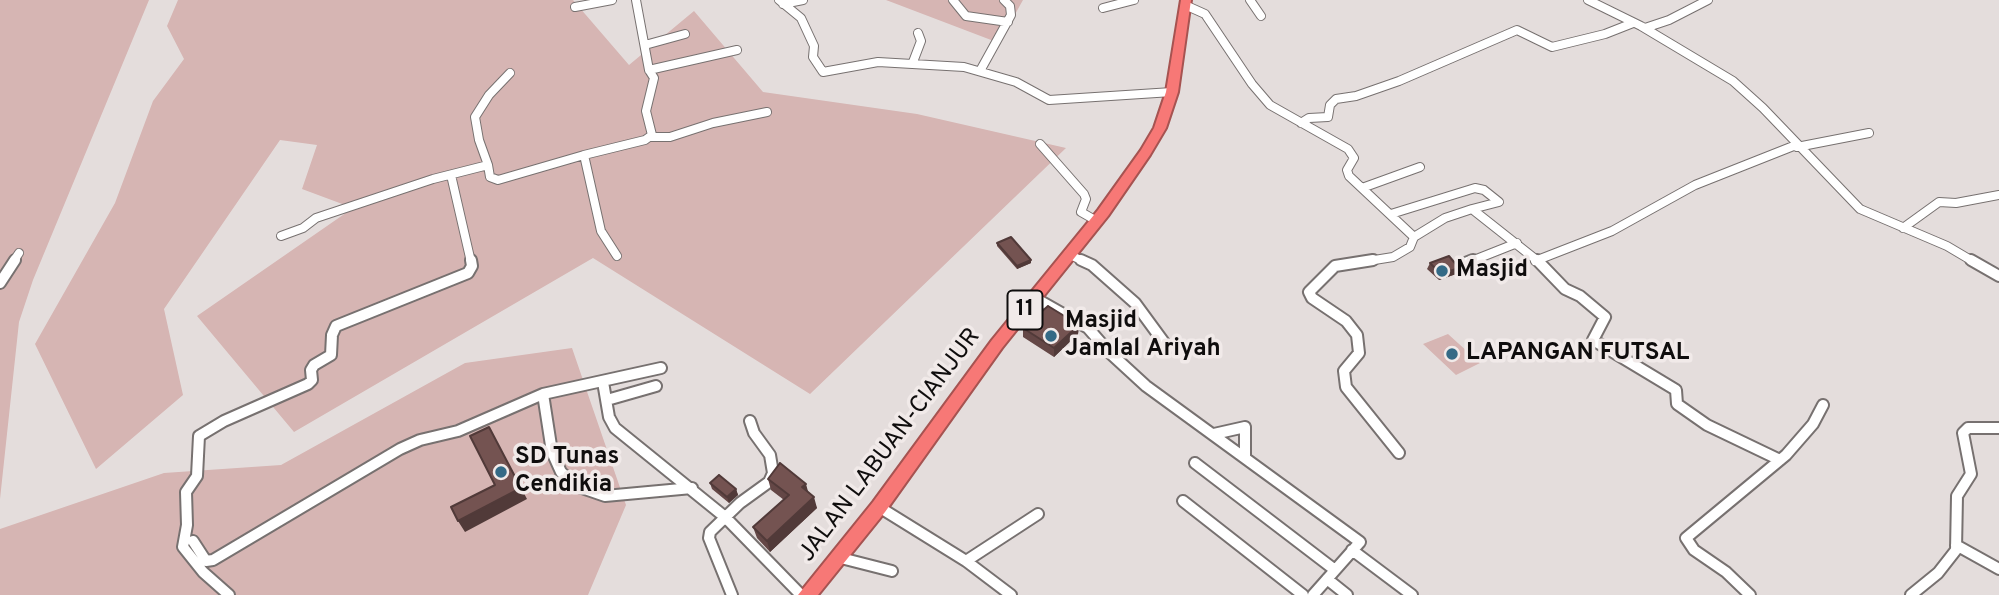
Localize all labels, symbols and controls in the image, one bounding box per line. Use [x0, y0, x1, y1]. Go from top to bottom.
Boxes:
place label: Masjid [1456, 257, 1528, 285]
marker: Masjid [1434, 263, 1450, 279]
road number: 11 [1007, 290, 1042, 330]
place label: Masjid Jamlal Ariyah [1065, 308, 1221, 364]
street label: JALAN LABUAN-CIANJUR [794, 324, 988, 568]
marker: Masjid Jamlal Ariyah [1043, 328, 1059, 344]
place label: LAPANGAN FUTSAL [1466, 340, 1689, 368]
marker: LAPANGAN FUTSAL [1444, 346, 1460, 362]
place label: SD Tunas Cendikia [515, 444, 619, 500]
marker: SD Tunas Cendikia [493, 464, 509, 480]

